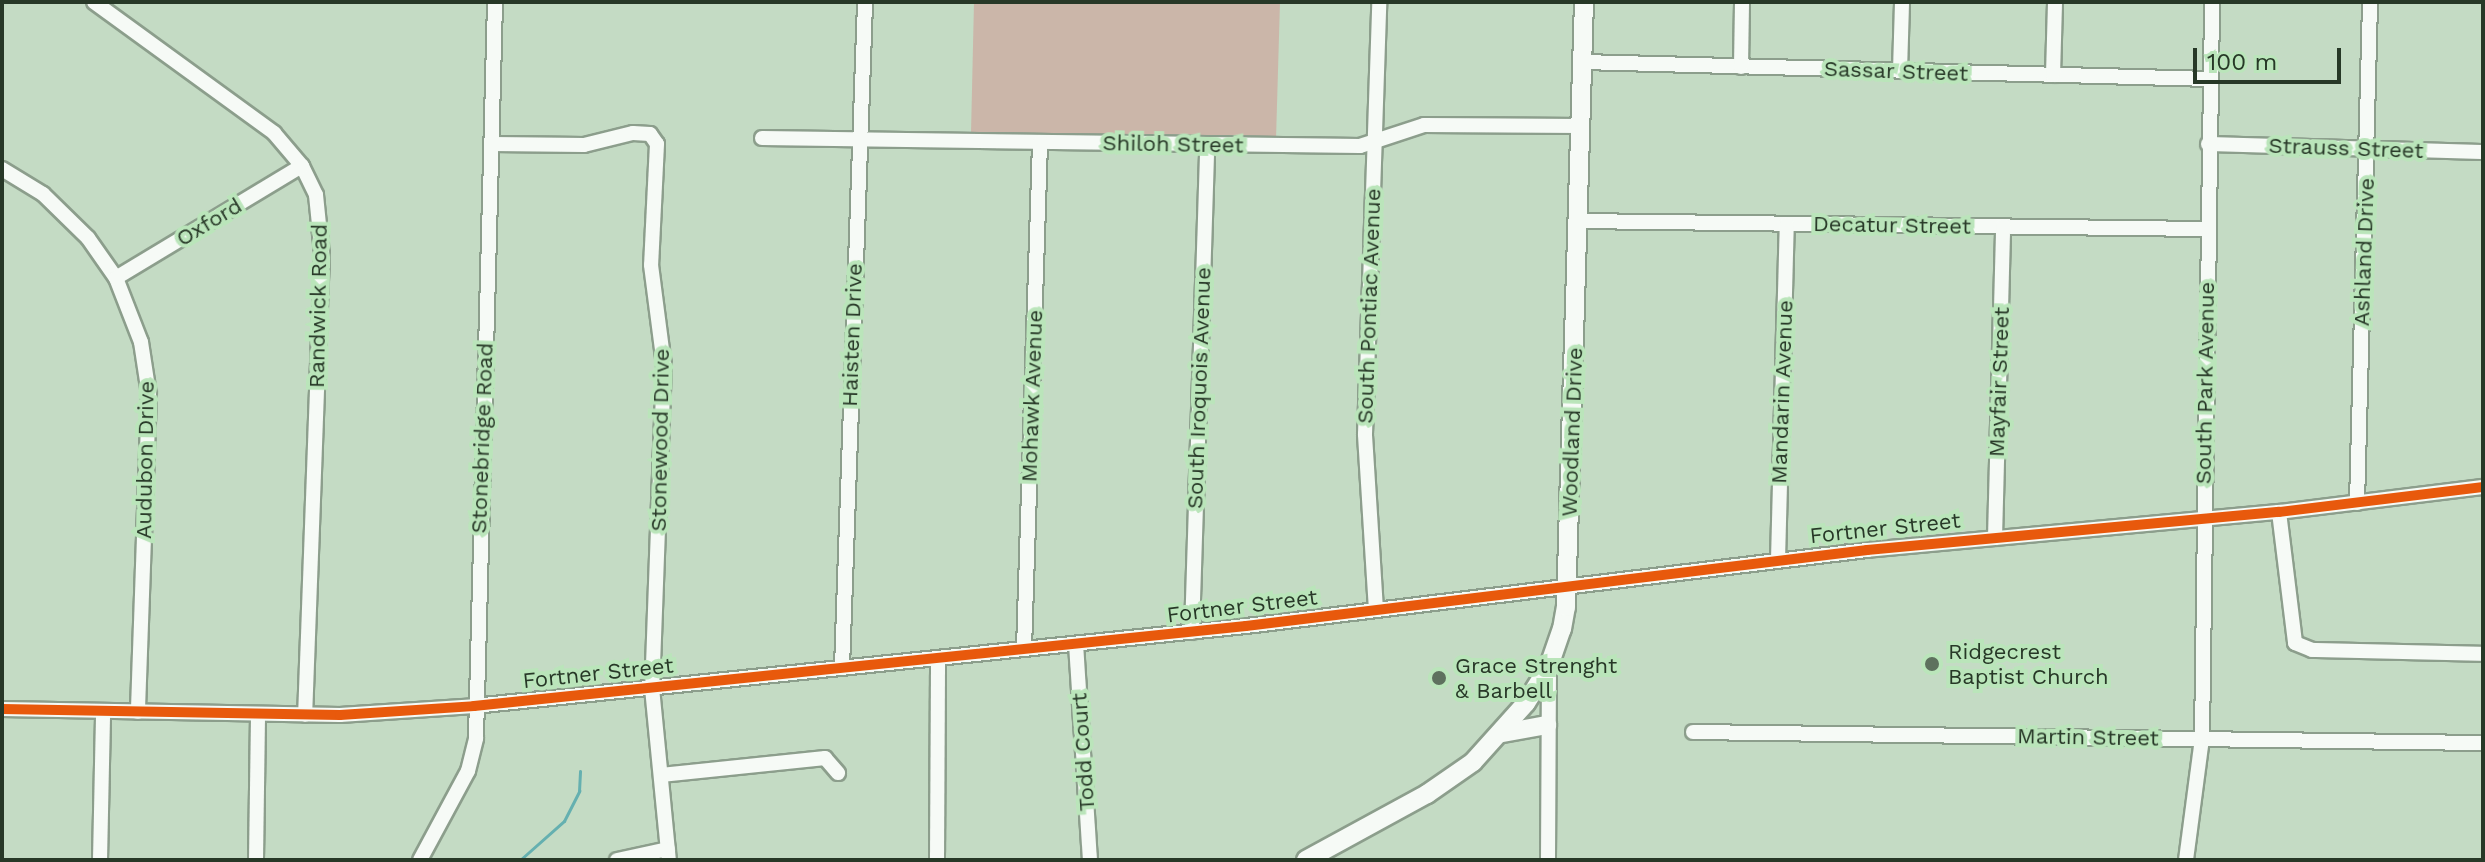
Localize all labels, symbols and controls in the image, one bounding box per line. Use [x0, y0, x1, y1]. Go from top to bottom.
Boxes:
scale bar [2197, 32, 2345, 82]
text: 100 m [2207, 48, 2277, 76]
street label: Sassar Street [1823, 55, 1969, 87]
street label: Shiloh Street [1102, 130, 1244, 158]
street label: Strauss Street [2268, 132, 2424, 164]
street label: Ashland Drive [2348, 177, 2380, 327]
street label: South Pontiac Avenue [1352, 187, 1386, 425]
street label: Oxford [171, 192, 247, 252]
street label: Decatur Street [1813, 210, 1971, 240]
street label: Randwick Road [303, 223, 333, 389]
street label: Haisten Drive [836, 263, 868, 407]
street label: South Iroquois Avenue [1182, 266, 1216, 510]
street label: South Park Avenue [2190, 281, 2220, 485]
street label: Mandarin Avenue [1766, 299, 1798, 485]
street label: Mayfair Street [1983, 306, 2015, 458]
street label: Mohawk Avenue [1016, 309, 1048, 483]
street label: Stonebridge Road [465, 342, 499, 534]
street label: Woodland Drive [1556, 347, 1588, 517]
street label: Stonewood Drive [645, 348, 675, 532]
street label: Audubon Drive [130, 381, 160, 539]
street label: Fortner Street [1808, 507, 1962, 549]
street label: Fortner Street [1165, 584, 1319, 628]
place label: Ridgecrest Baptist Church [1948, 638, 2109, 690]
street label: Fortner Street [521, 652, 675, 694]
place label: Grace Strenght & Barbell [1455, 652, 1617, 704]
marker: Ridgecrest Baptist Church [1923, 655, 1941, 673]
marker: Grace Strenght & Barbell [1430, 669, 1448, 687]
street label: Todd Court [1066, 692, 1100, 812]
street label: Martin Street [2017, 723, 2159, 751]

